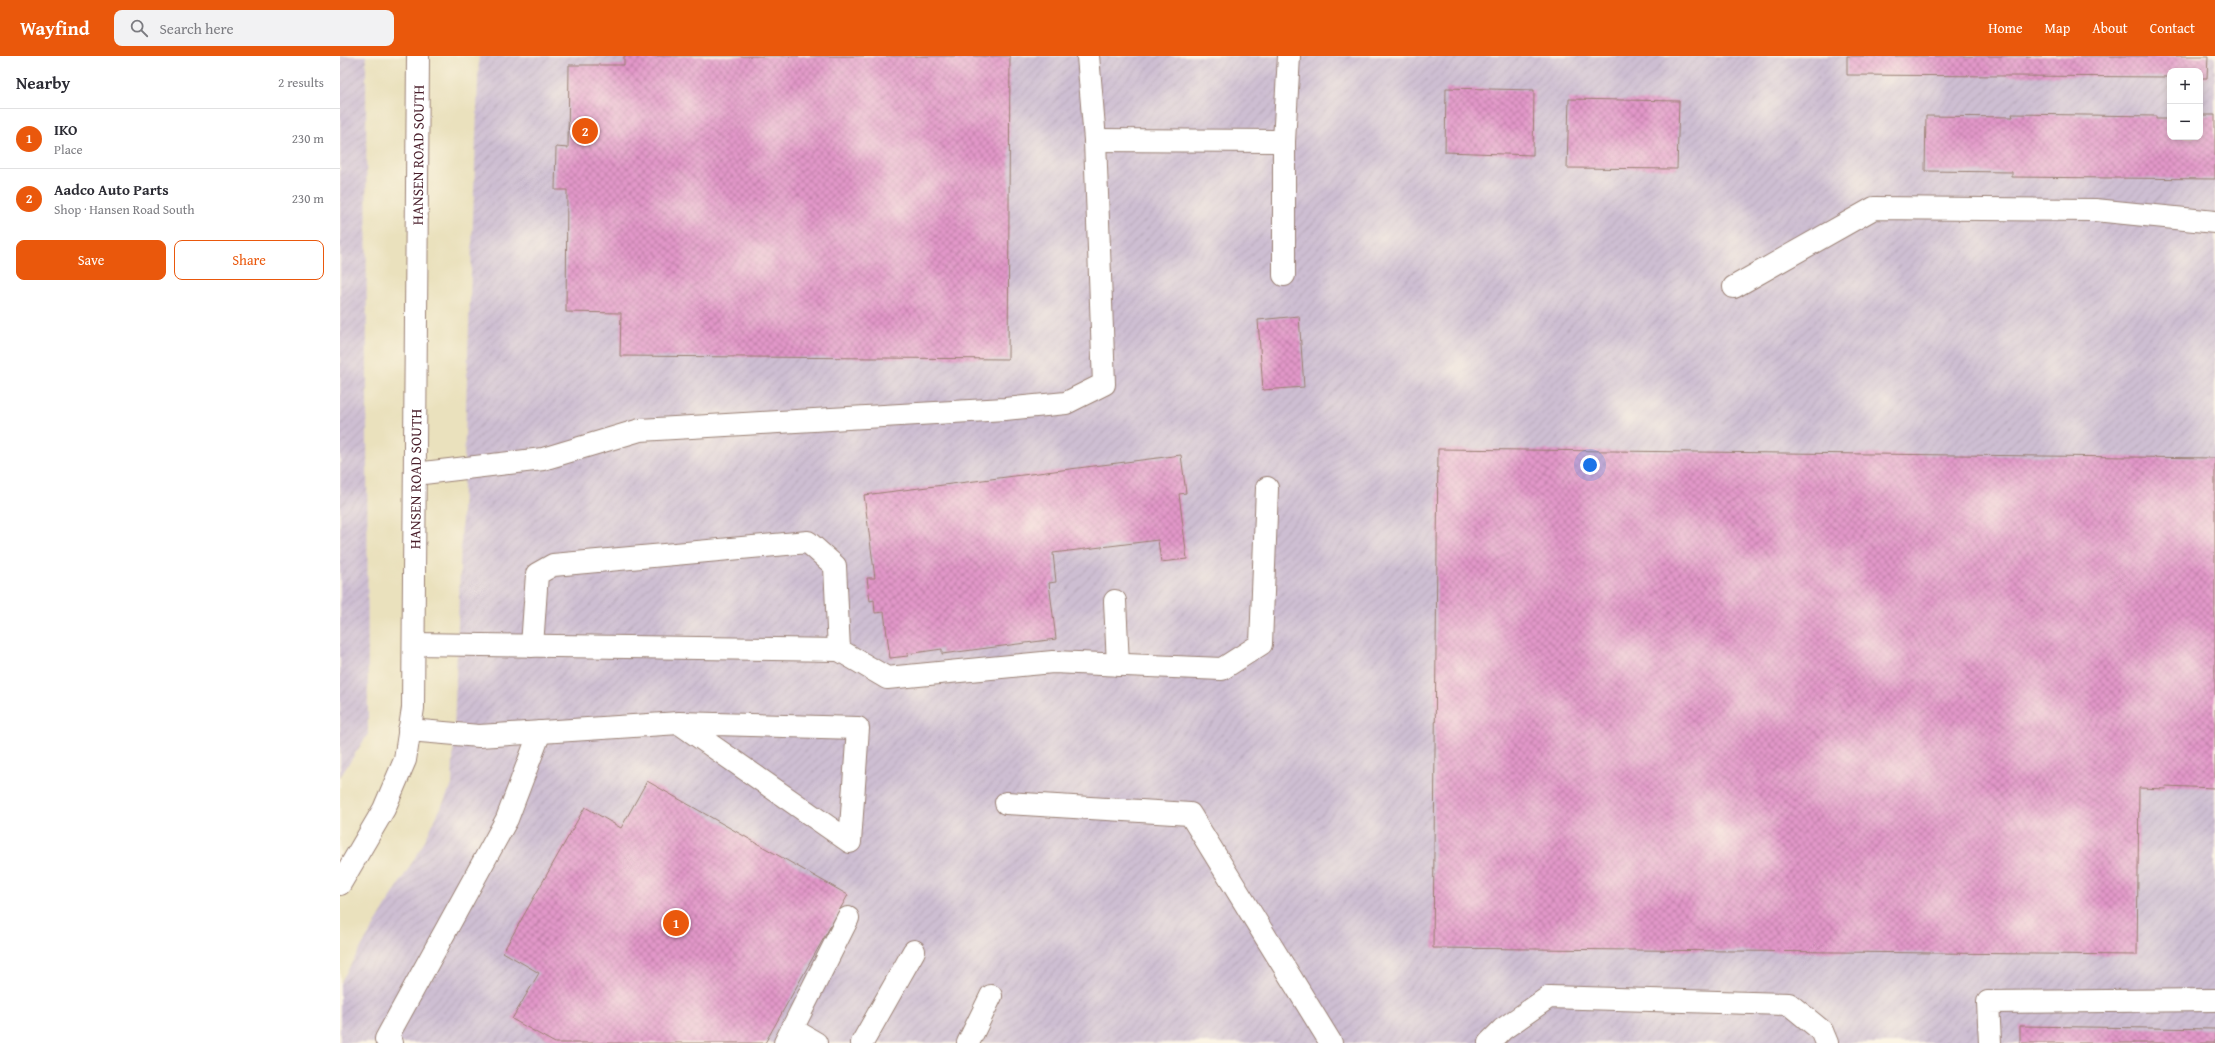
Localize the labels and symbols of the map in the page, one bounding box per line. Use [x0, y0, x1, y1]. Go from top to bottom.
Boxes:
street label: HANSEN ROAD SOUTH [406, 85, 428, 225]
pin: 2 [572, 116, 598, 146]
street label: HANSEN ROAD SOUTH [404, 408, 426, 549]
your location [1580, 455, 1600, 475]
pin: 1 [663, 908, 689, 938]

